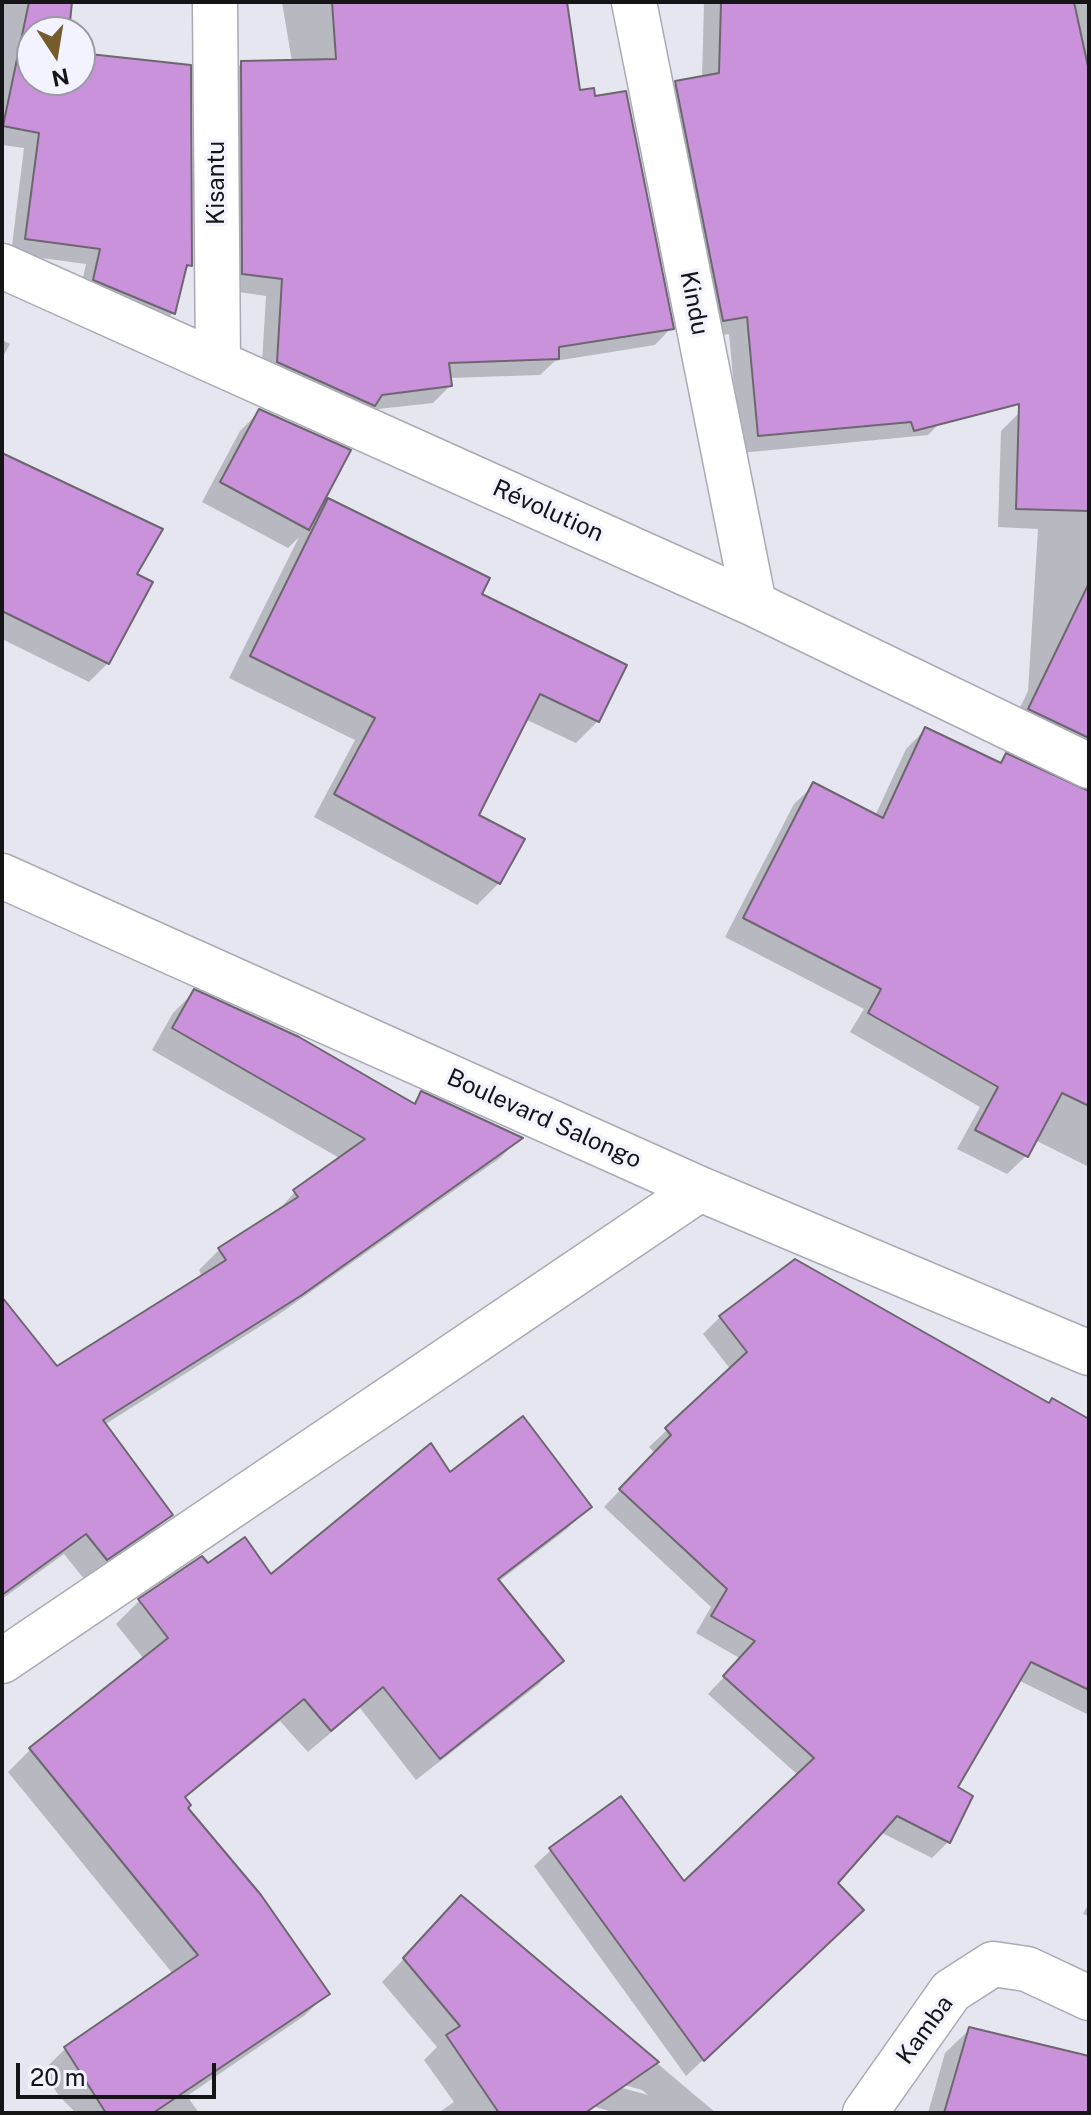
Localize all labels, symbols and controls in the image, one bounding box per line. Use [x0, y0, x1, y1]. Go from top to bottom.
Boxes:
north arrow [16, 16, 96, 96]
text: N [49, 63, 72, 92]
street label: Kisantu [203, 141, 231, 225]
street label: Kindu [674, 269, 714, 337]
street label: Révolution [488, 474, 608, 548]
street label: Boulevard Salongo [442, 1063, 646, 1175]
street label: Kamba [891, 1990, 959, 2070]
scale bar [20, 2047, 220, 2097]
text: 20 m [30, 2063, 86, 2091]

